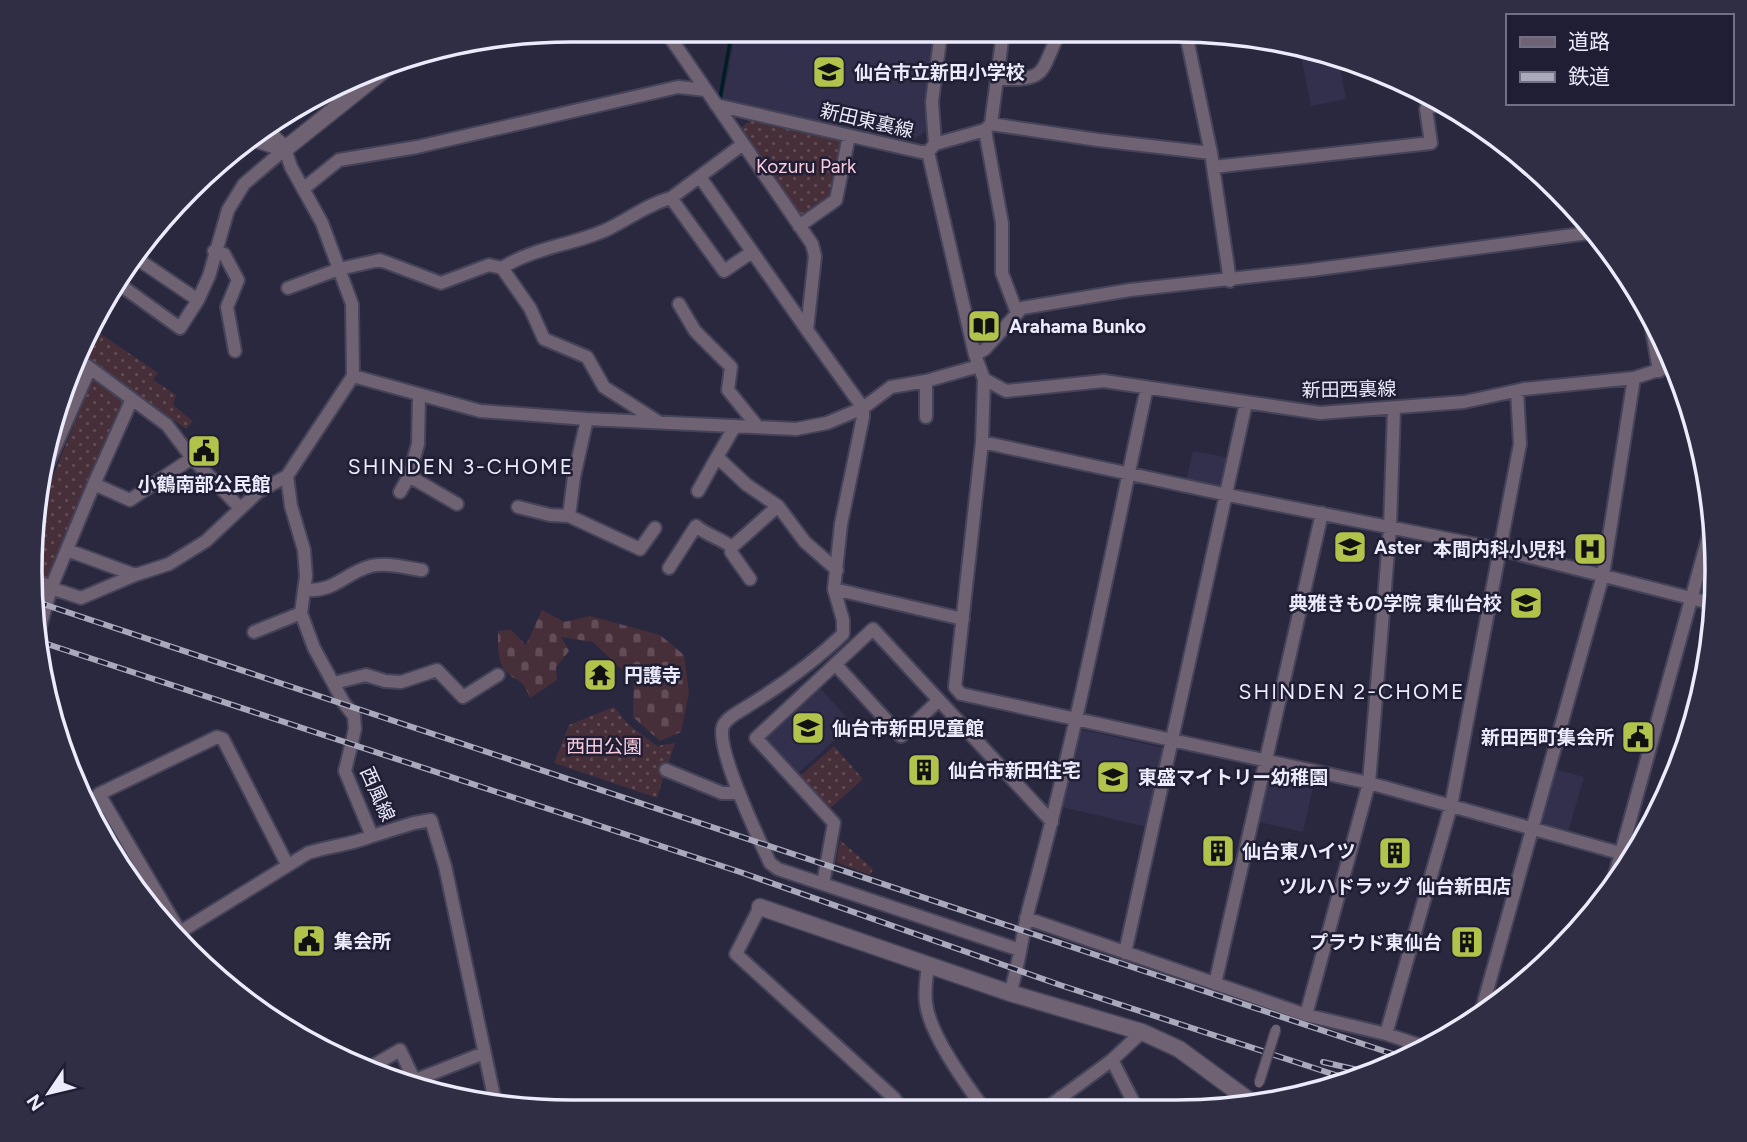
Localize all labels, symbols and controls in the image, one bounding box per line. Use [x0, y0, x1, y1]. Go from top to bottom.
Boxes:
legend [1506, 14, 1733, 105]
text: 道路 [1568, 29, 1610, 54]
school or university icon: 仙台市立新田小学校 [810, 53, 848, 91]
place label: 仙台市立新田小学校 [854, 61, 1025, 84]
text: 鉄道 [1568, 64, 1610, 89]
street label: 新田東裏線 [818, 99, 916, 142]
park label: Kozuru Park [756, 155, 857, 178]
library icon: Arahama Bunko [965, 307, 1003, 345]
place label: Arahama Bunko [1009, 315, 1146, 338]
street label: 新田西裏線 [1301, 377, 1397, 402]
public building icon: 小鶴南部公民館 [185, 432, 223, 470]
district label: SHINDEN 3-CHOME [348, 454, 574, 479]
place label: 小鶴南部公民館 [137, 473, 271, 496]
school or university icon: Aster [1331, 528, 1369, 566]
hospital icon: 本間内科小児科 [1571, 530, 1609, 568]
place label: Aster [1374, 536, 1422, 559]
place label: 本間内科小児科 [1433, 538, 1566, 561]
school or university icon: 典雅きもの学院 東仙台校 [1507, 584, 1545, 622]
place label: 典雅きもの学院 東仙台校 [1288, 592, 1502, 615]
temple icon: 円護寺 [581, 656, 619, 694]
place label: 円護寺 [624, 664, 681, 687]
district label: SHINDEN 2-CHOME [1239, 679, 1465, 704]
school or university icon: 仙台市新田児童館 [789, 709, 827, 747]
place label: 仙台市新田児童館 [832, 717, 984, 740]
public building icon: 新田西町集会所 [1619, 718, 1657, 756]
place label: 新田西町集会所 [1481, 726, 1614, 749]
park label: 西田公園 [566, 735, 642, 758]
building icon: 仙台市新田住宅 [905, 751, 943, 789]
school or university icon: 東盛マイトリー幼稚園 [1094, 758, 1132, 796]
place label: 仙台市新田住宅 [948, 759, 1081, 782]
street label: 西風線 [355, 763, 400, 825]
place label: 東盛マイトリー幼稚園 [1138, 766, 1328, 789]
building icon: 仙台東ハイツ [1199, 832, 1237, 870]
building icon: ツルハドラッグ 仙台新田店 [1376, 834, 1414, 872]
place label: 仙台東ハイツ [1242, 840, 1356, 863]
place label: ツルハドラッグ 仙台新田店 [1279, 875, 1511, 898]
public building icon: 集会所 [290, 922, 328, 960]
building icon: プラウド東仙台 [1448, 923, 1486, 961]
place label: 集会所 [334, 930, 391, 953]
place label: プラウド東仙台 [1309, 931, 1442, 954]
north arrow [14, 1058, 84, 1128]
text: N [22, 1090, 49, 1115]

